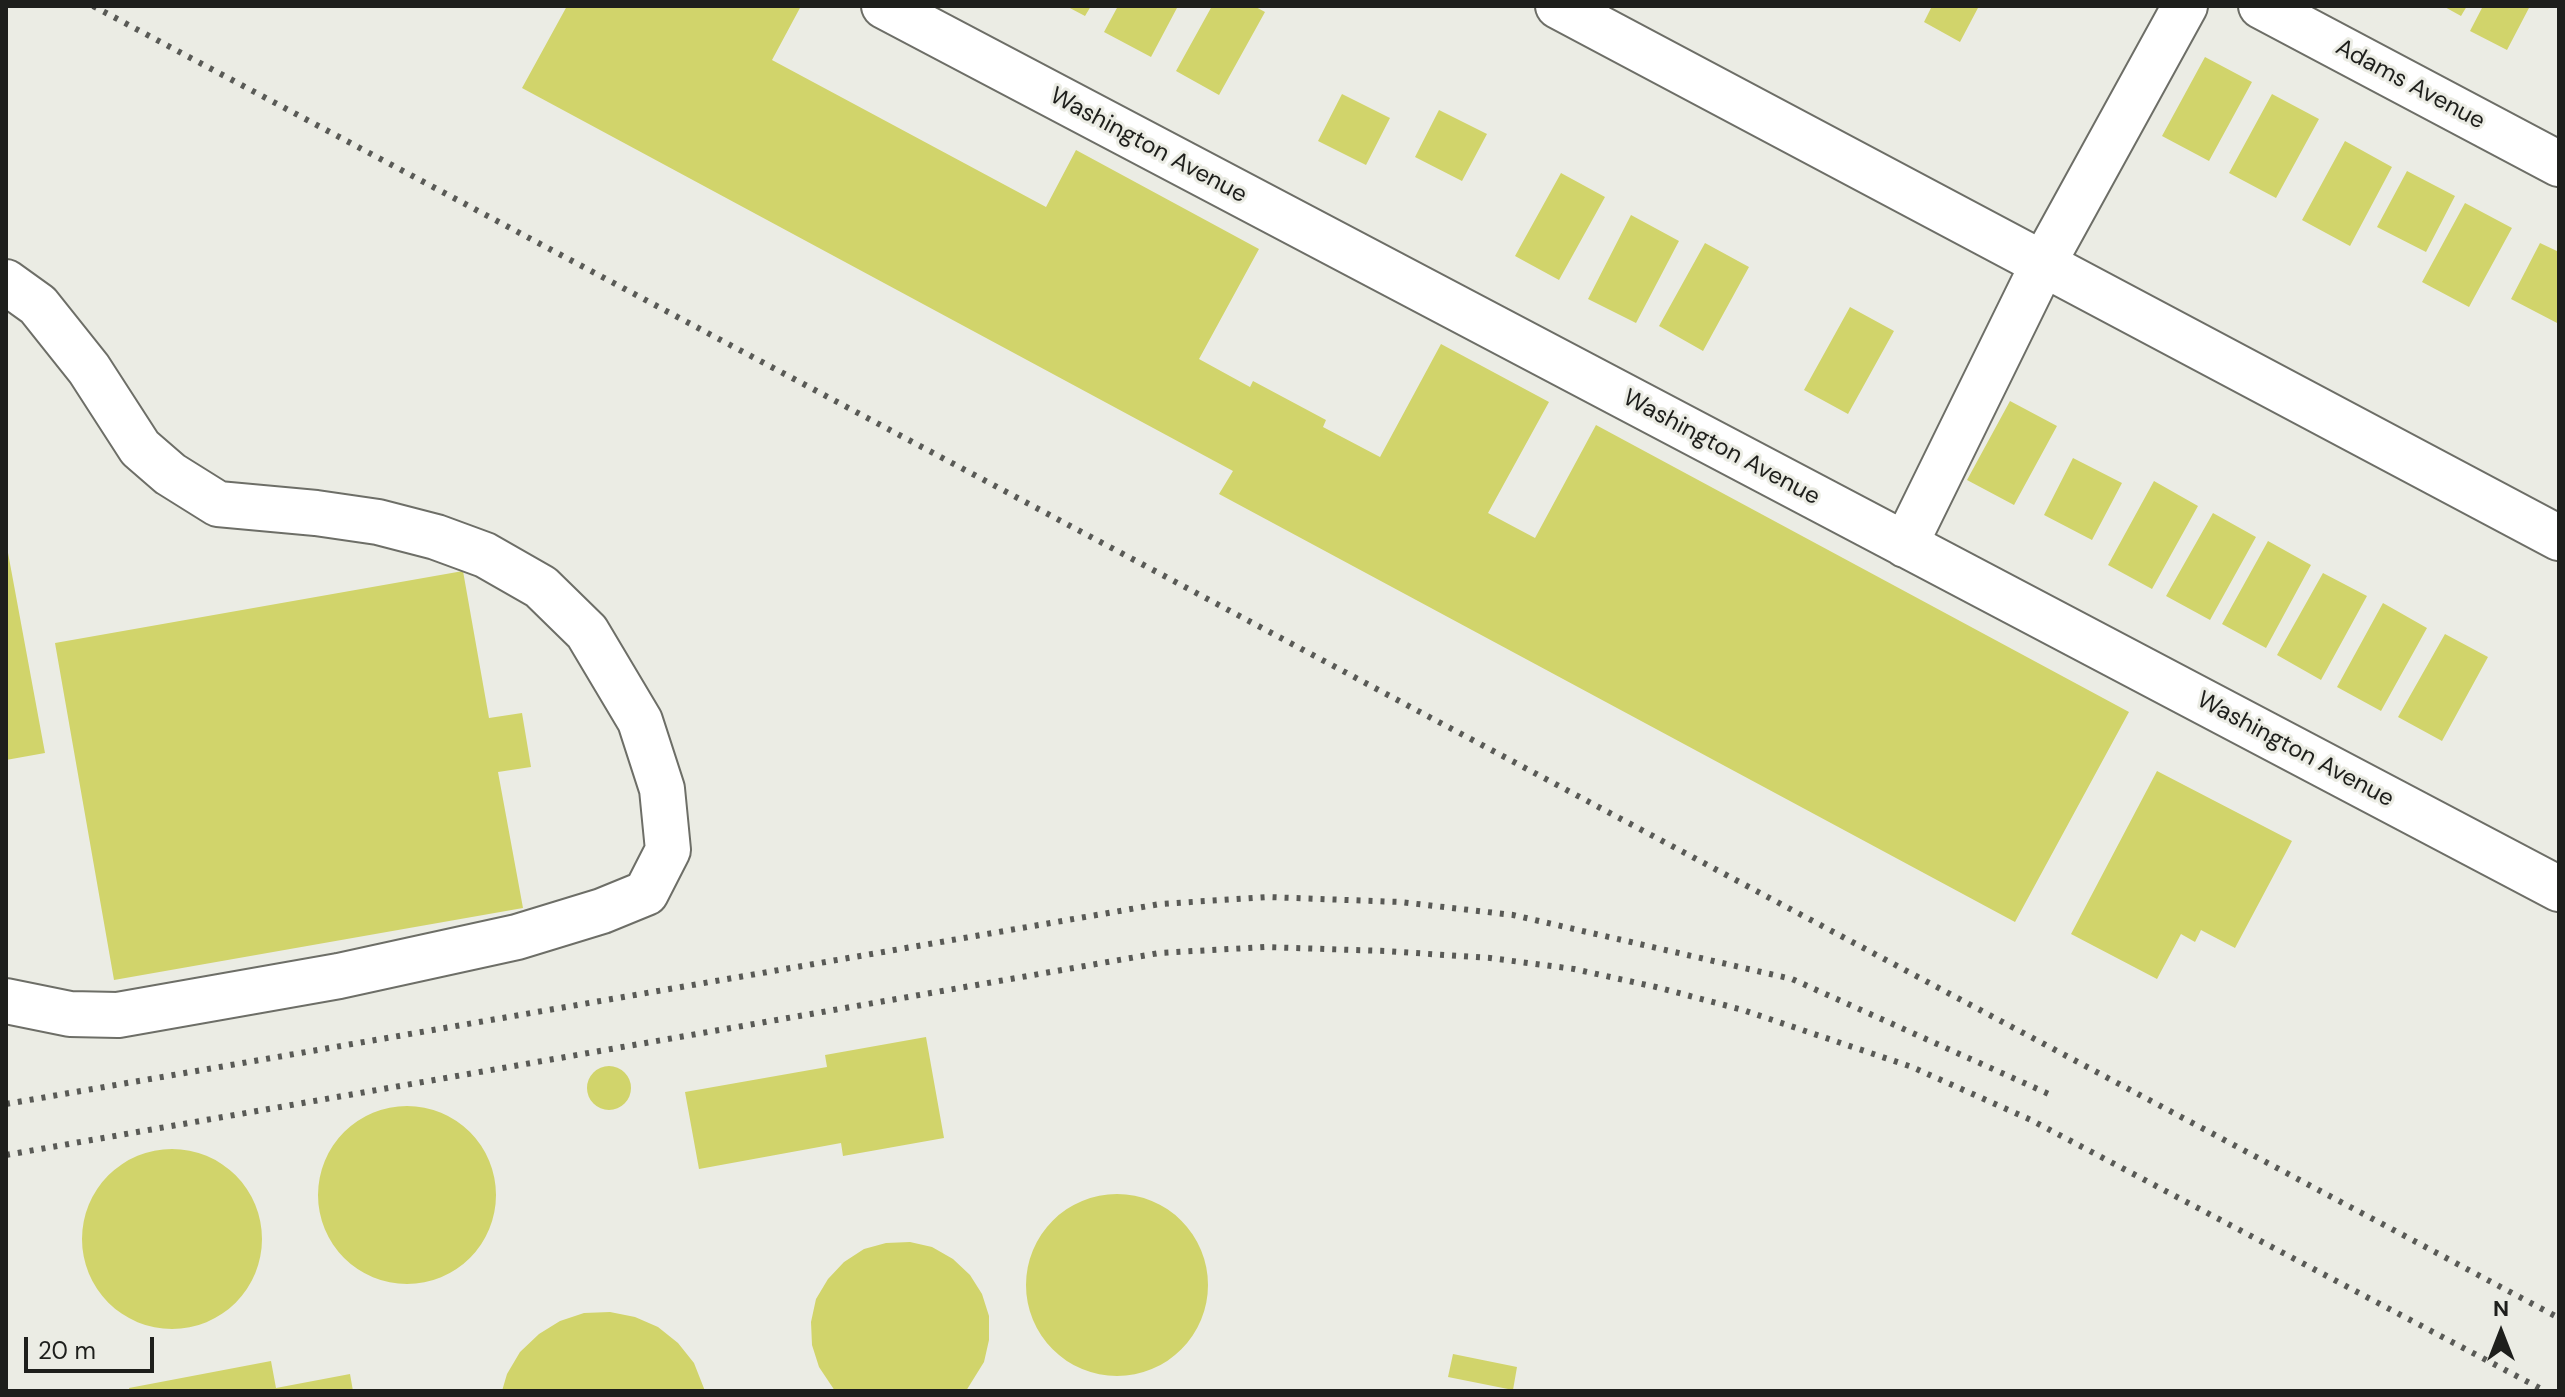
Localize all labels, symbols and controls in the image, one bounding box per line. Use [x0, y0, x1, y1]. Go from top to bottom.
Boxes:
street label: Adams Avenue [2331, 34, 2489, 136]
street label: Washington Avenue [1045, 82, 1251, 210]
street label: Washington Avenue [1618, 384, 1824, 512]
street label: Washington Avenue [2192, 686, 2398, 814]
north arrow [2461, 1293, 2541, 1373]
text: N [2493, 1294, 2509, 1323]
scale bar [28, 1321, 158, 1371]
text: 20 m [38, 1335, 96, 1366]

